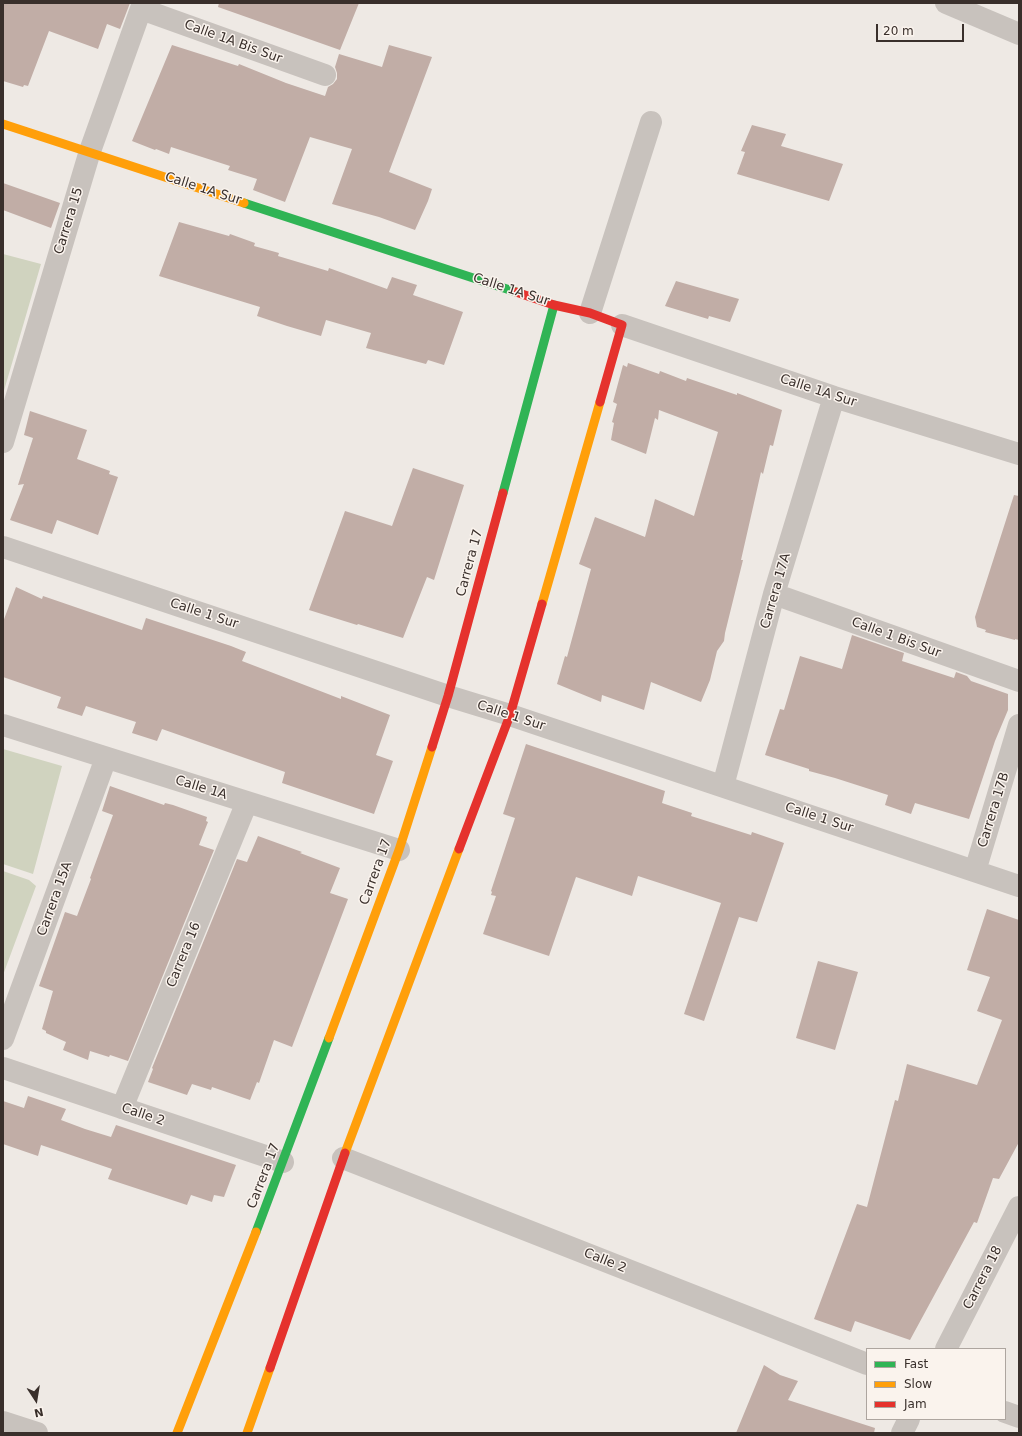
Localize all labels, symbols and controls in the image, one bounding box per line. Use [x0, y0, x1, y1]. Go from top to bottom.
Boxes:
scale bar [878, 16, 966, 42]
street label: Calle 1A Bis Sur [182, 17, 284, 67]
text: 20 m [883, 24, 914, 38]
street label: Calle 1A Sur [163, 169, 243, 209]
street label: Carrera 15 [51, 186, 87, 256]
street label: Calle 1A Sur [471, 270, 551, 310]
street label: Calle 1A Sur [778, 371, 858, 411]
street label: Carrera 17 [454, 528, 486, 598]
street label: Carrera 17A [758, 551, 794, 631]
street label: Calle 1 Sur [168, 596, 240, 632]
street label: Calle 1 Bis Sur [849, 615, 943, 661]
street label: Calle 1 Sur [475, 698, 547, 734]
street label: Carrera 17B [975, 770, 1013, 850]
street label: Calle 1A [173, 773, 229, 803]
street label: Calle 1 Sur [783, 800, 855, 836]
street label: Carrera 17 [357, 837, 395, 907]
street label: Carrera 15A [34, 860, 76, 938]
street label: Carrera 16 [164, 920, 204, 990]
street label: Calle 2 [119, 1100, 167, 1130]
street label: Carrera 17 [244, 1141, 284, 1211]
street label: Carrera 18 [960, 1244, 1006, 1312]
street label: Calle 2 [581, 1245, 629, 1277]
legend [866, 1348, 1006, 1420]
text: Fast [904, 1357, 928, 1371]
text: Slow [904, 1377, 932, 1391]
north arrow [16, 1380, 56, 1420]
text: Jam [904, 1397, 927, 1411]
text: N [33, 1405, 44, 1420]

